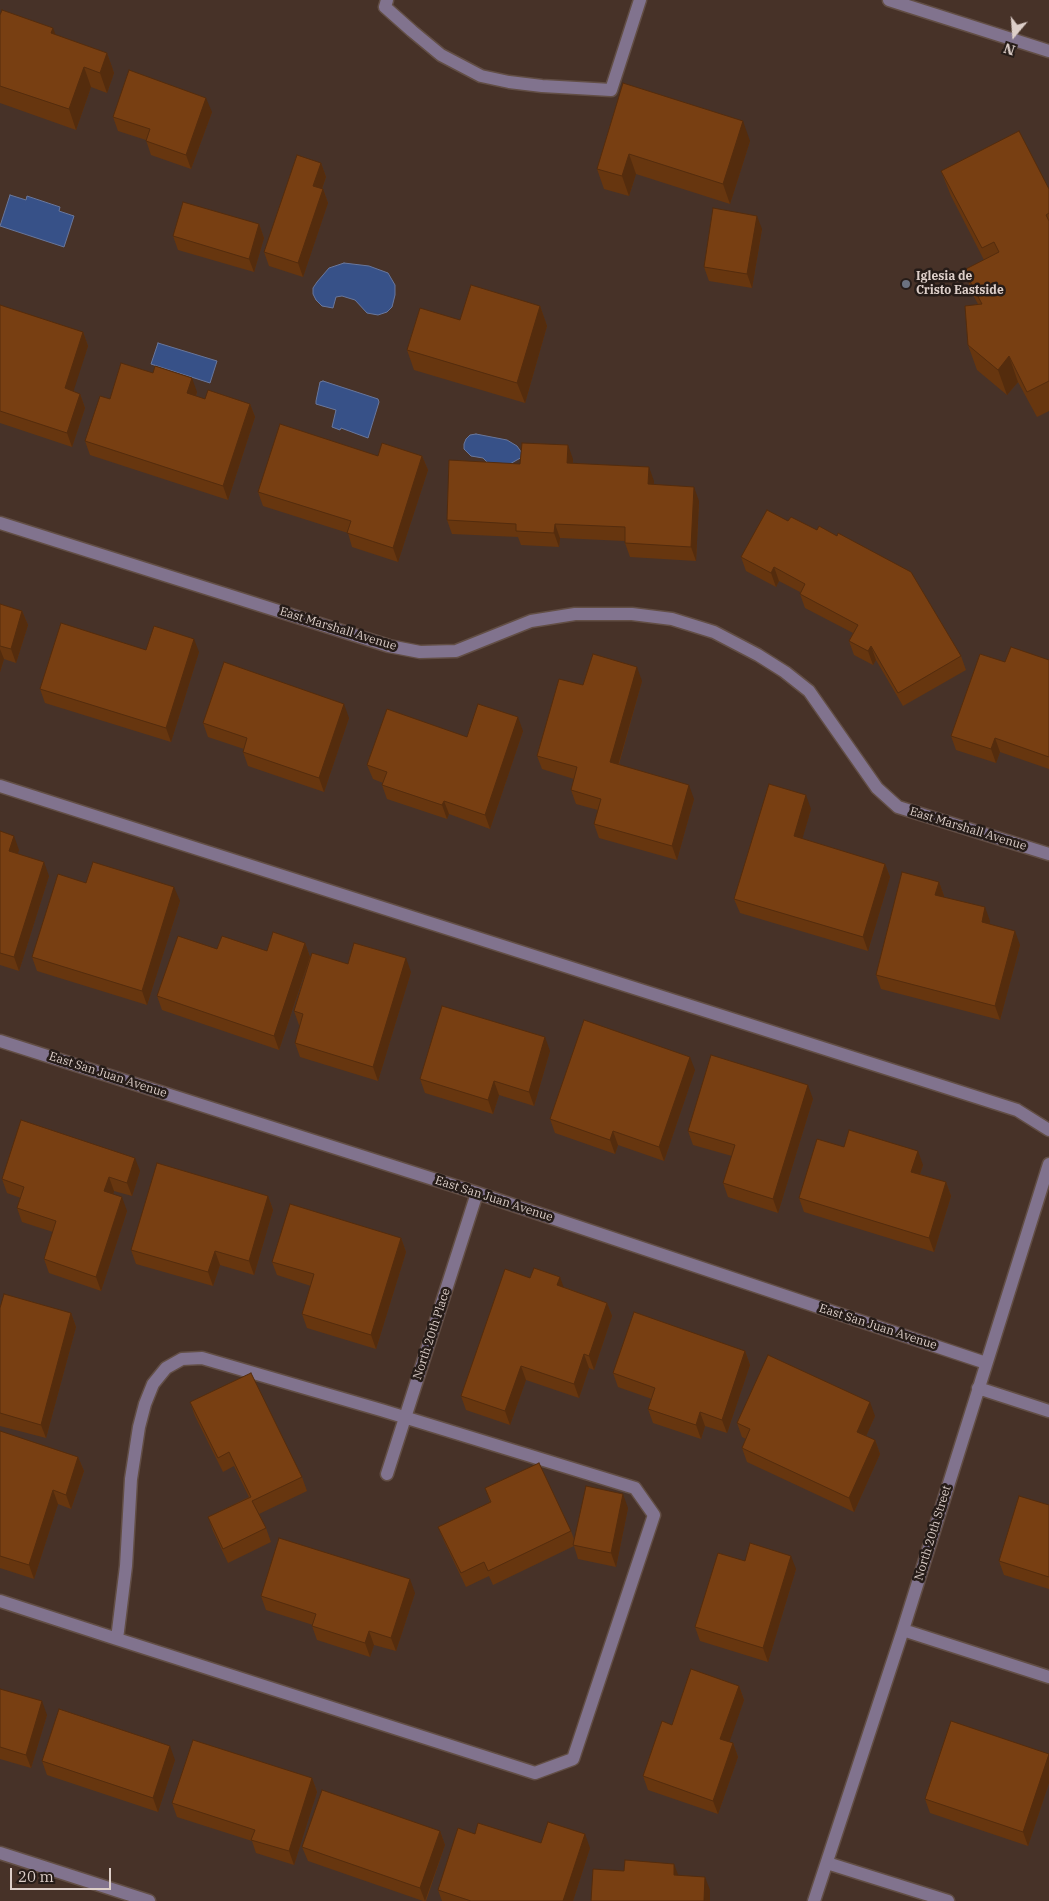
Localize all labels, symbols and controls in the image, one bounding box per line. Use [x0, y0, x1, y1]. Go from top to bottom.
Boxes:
north arrow [989, 10, 1039, 60]
text: N [1001, 39, 1017, 60]
place label: Iglesia de Cristo Eastside [916, 270, 1004, 298]
marker: Iglesia de Cristo Eastside [900, 278, 912, 290]
street label: East Marshall Avenue [278, 604, 398, 654]
street label: East Marshall Avenue [908, 804, 1028, 854]
street label: East San Juan Avenue [47, 1049, 169, 1101]
street label: East San Juan Avenue [433, 1173, 555, 1225]
street label: North 20th Place [410, 1287, 454, 1381]
street label: East San Juan Avenue [817, 1301, 939, 1353]
street label: North 20th Street [912, 1484, 954, 1582]
scale bar [12, 1858, 114, 1890]
text: 20 m [18, 1867, 54, 1886]

